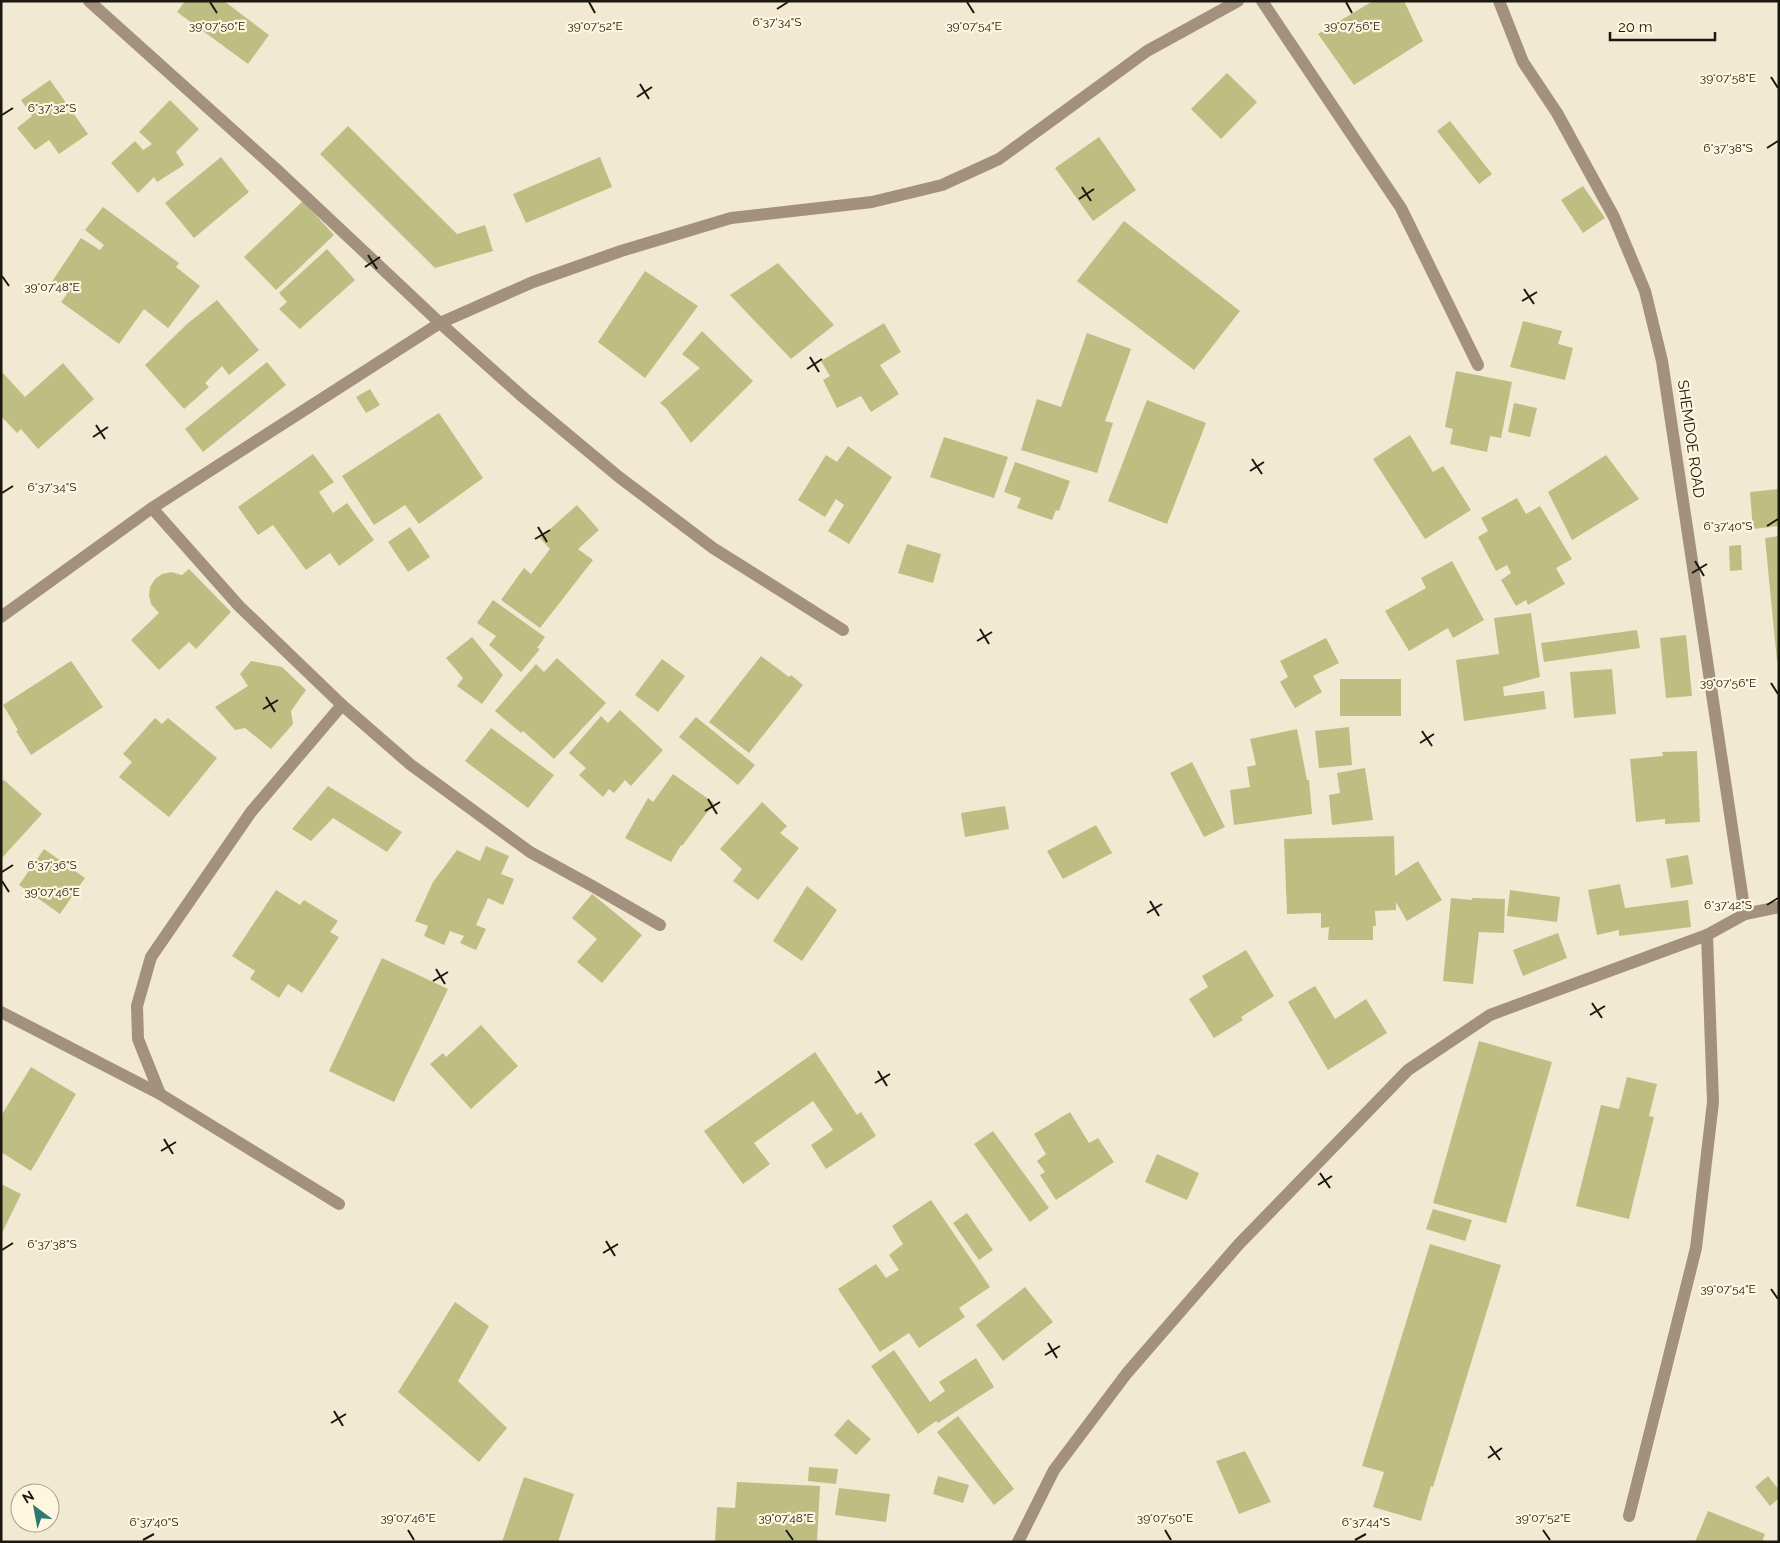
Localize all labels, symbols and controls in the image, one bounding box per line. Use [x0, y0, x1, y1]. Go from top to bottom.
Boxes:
scale bar [1610, 10, 1715, 42]
text: 6°37'34"S [753, 15, 801, 29]
text: 20 m [1618, 18, 1653, 36]
text: 39°07'50"E [189, 19, 245, 33]
text: 39°07'52"E [567, 19, 623, 33]
text: 39°07'54"E [946, 19, 1002, 33]
text: 39°07'56"E [1324, 19, 1380, 33]
text: 39°07'58"E [1700, 71, 1756, 85]
text: 6°37'32"S [28, 101, 76, 115]
text: 6°37'38"S [1703, 141, 1753, 155]
text: 39°07'48"E [24, 280, 80, 294]
street label: SHEMDOE ROAD [1674, 379, 1708, 499]
text: 6°37'34"S [28, 480, 76, 494]
text: 6°37'40"S [1703, 519, 1753, 533]
text: 39°07'56"E [1700, 676, 1756, 690]
text: 6°37'36"S [27, 858, 77, 872]
text: 39°07'46"E [24, 885, 80, 899]
text: 6°37'42"S [1704, 898, 1752, 912]
text: 6°37'38"S [27, 1237, 77, 1251]
text: 39°07'54"E [1700, 1282, 1756, 1296]
north arrow [10, 1483, 60, 1533]
text: N [19, 1487, 37, 1507]
text: 39°07'46"E [380, 1511, 436, 1525]
text: 39°07'48"E [758, 1511, 814, 1525]
text: 39°07'50"E [1137, 1511, 1193, 1525]
text: 39°07'52"E [1515, 1511, 1571, 1525]
text: 6°37'40"S [129, 1515, 179, 1529]
text: 6°37'44"S [1342, 1515, 1390, 1529]

